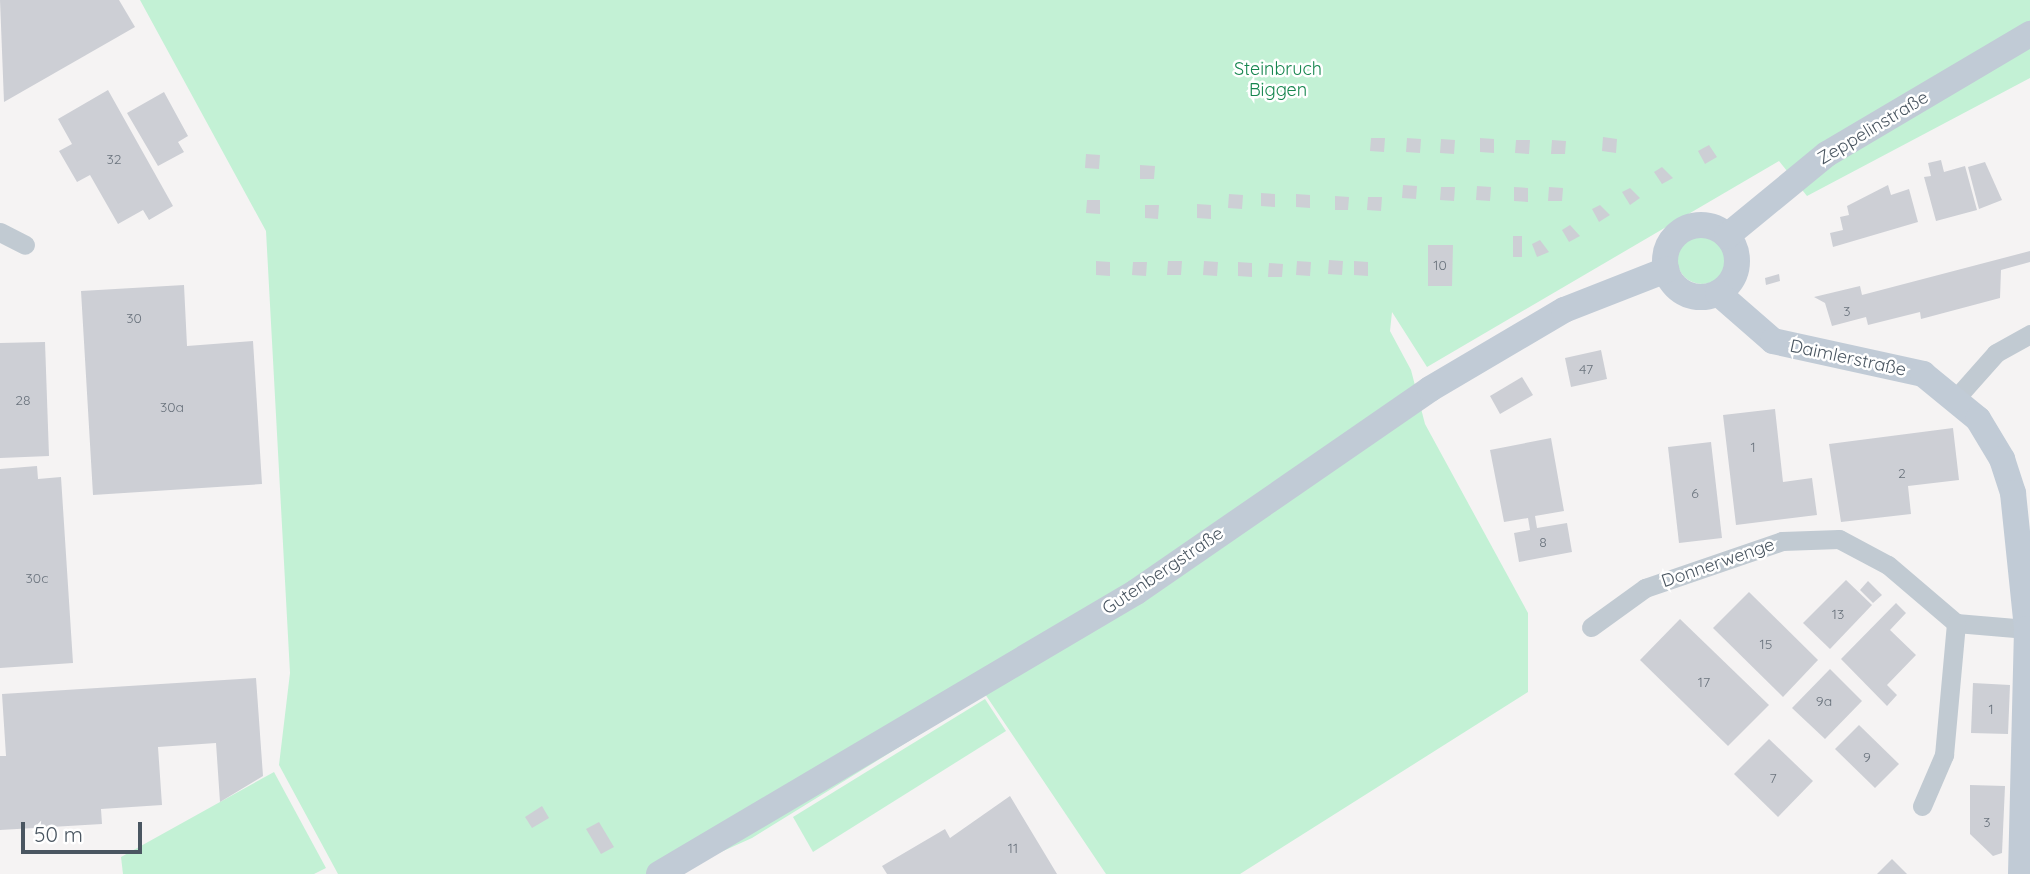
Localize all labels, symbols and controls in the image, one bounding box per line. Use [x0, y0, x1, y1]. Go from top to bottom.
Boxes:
park label: Steinbruch Biggen [1234, 59, 1322, 102]
street label: Zeppelinstraße [1814, 86, 1932, 170]
house number: 32 [106, 151, 122, 167]
house number: 10 [1433, 257, 1447, 273]
house number: 3 [1843, 303, 1851, 319]
house number: 30 [126, 310, 142, 326]
street label: Daimlerstraße [1788, 335, 1908, 381]
house number: 47 [1579, 361, 1593, 377]
house number: 28 [15, 392, 31, 408]
house number: 30a [160, 399, 184, 415]
house number: 1 [1750, 439, 1756, 455]
house number: 2 [1898, 465, 1906, 481]
house number: 6 [1691, 485, 1699, 501]
street label: Gutenbergstraße [1098, 523, 1228, 619]
house number: 8 [1539, 534, 1547, 550]
street label: Donnerwenge [1659, 534, 1777, 592]
house number: 30c [25, 570, 49, 586]
house number: 13 [1832, 606, 1844, 622]
house number: 15 [1760, 636, 1772, 652]
house number: 17 [1698, 674, 1710, 690]
house number: 9a [1816, 693, 1832, 709]
house number: 1 [1988, 701, 1994, 717]
house number: 9 [1863, 749, 1871, 765]
house number: 7 [1769, 770, 1777, 786]
scale bar [24, 808, 145, 852]
house number: 3 [1983, 814, 1991, 830]
text: 50 m [34, 821, 83, 847]
house number: 11 [1008, 840, 1018, 856]

